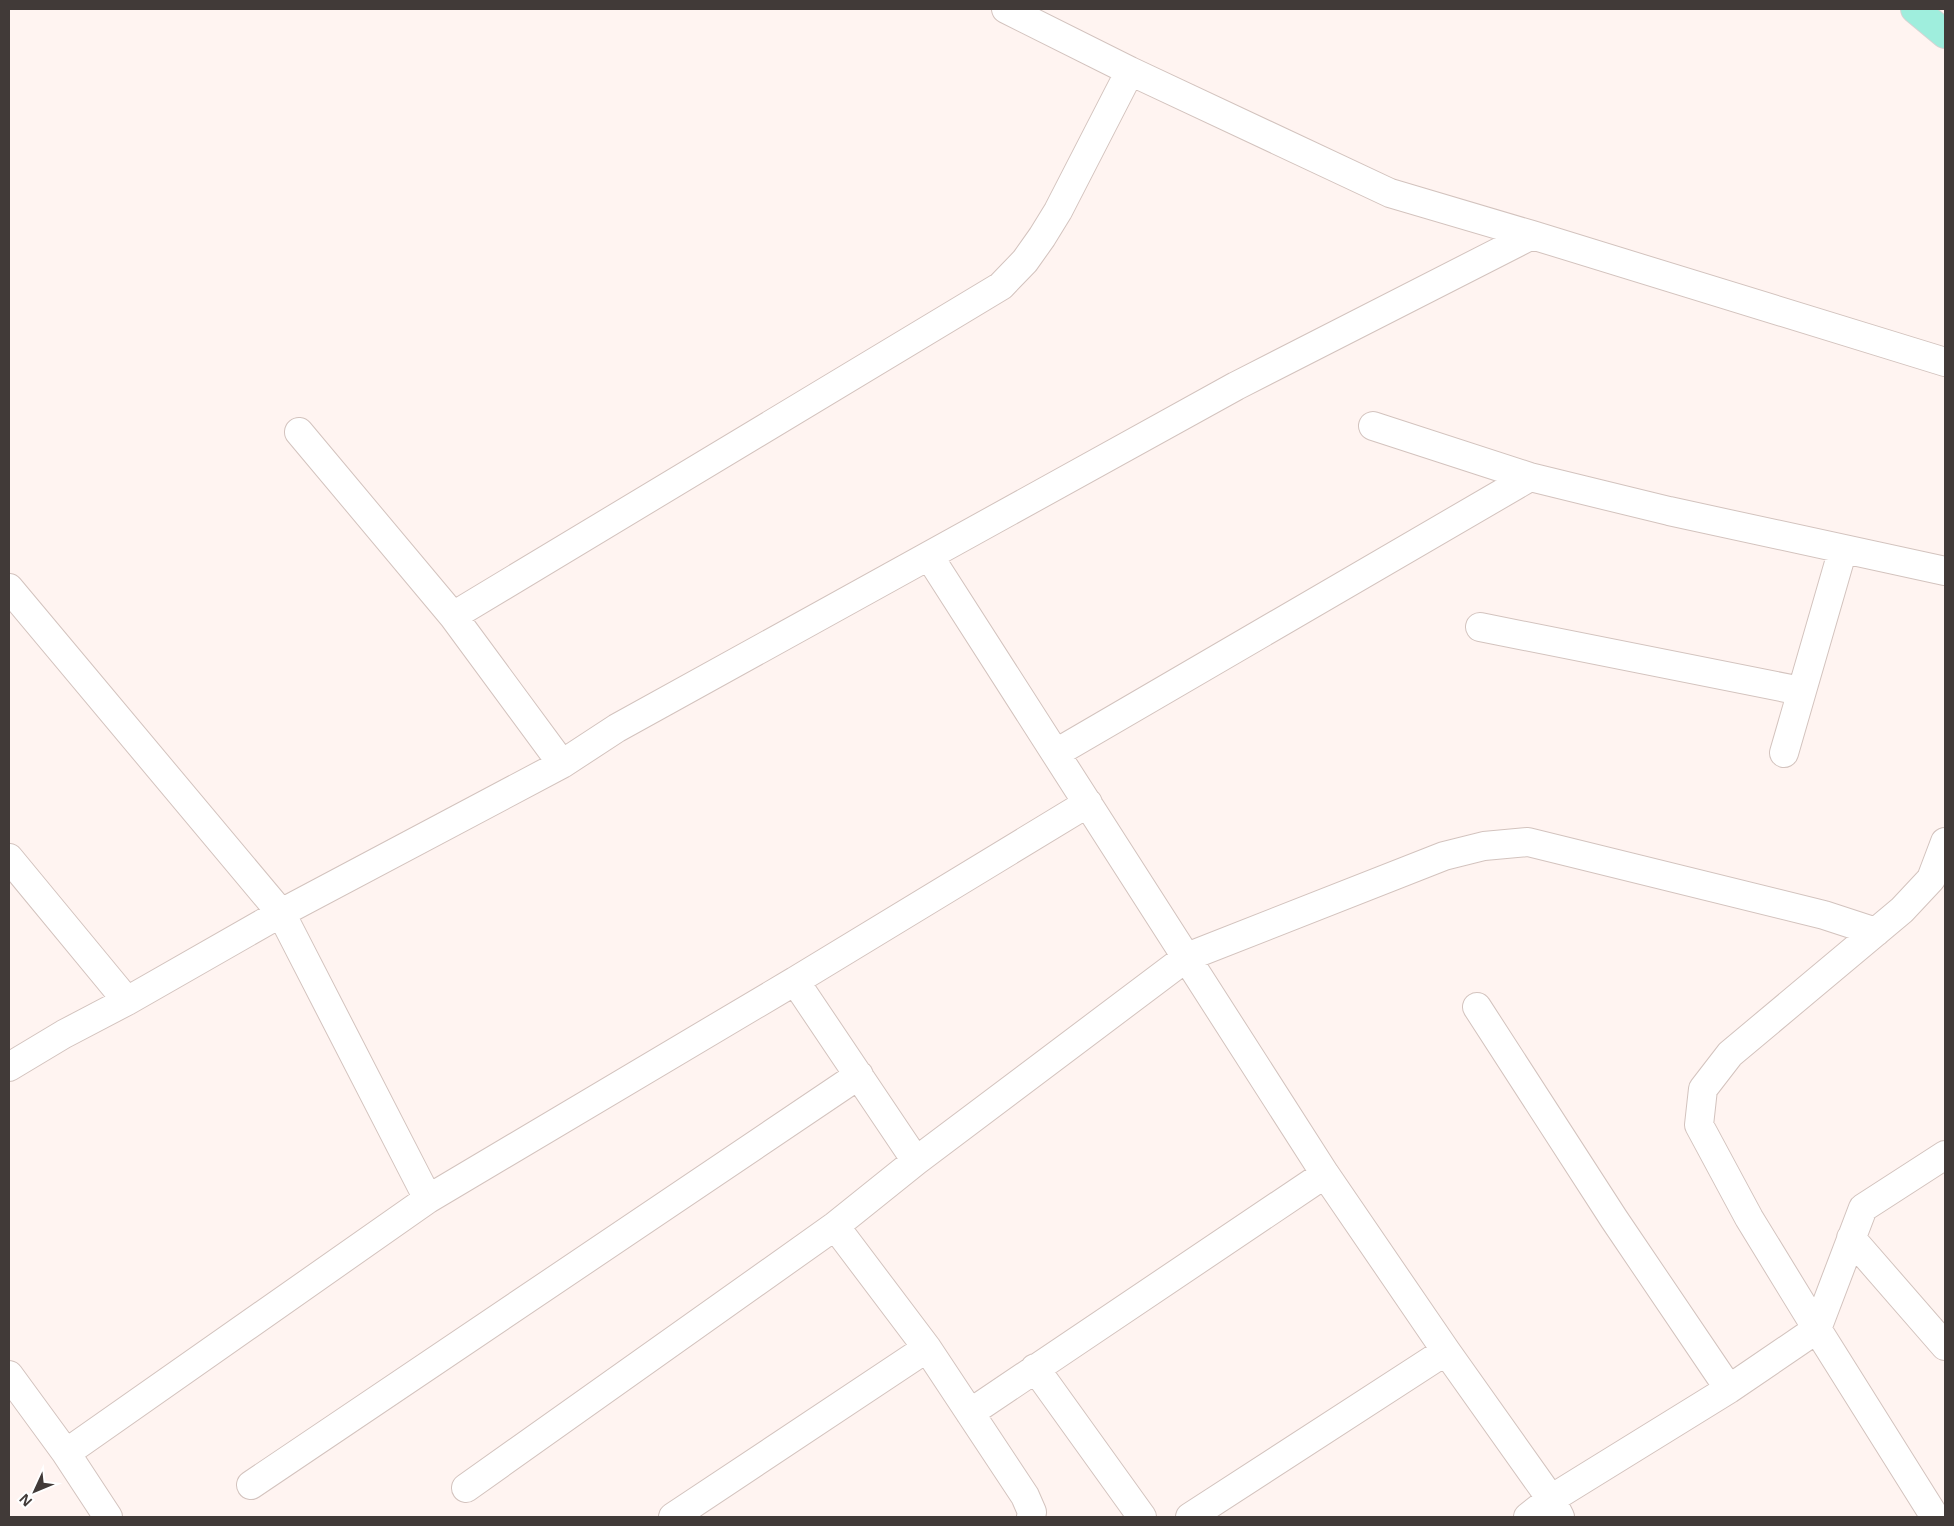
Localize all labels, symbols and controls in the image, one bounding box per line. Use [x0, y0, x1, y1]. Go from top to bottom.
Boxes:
north arrow [10, 1466, 60, 1516]
text: N [14, 1490, 36, 1511]

